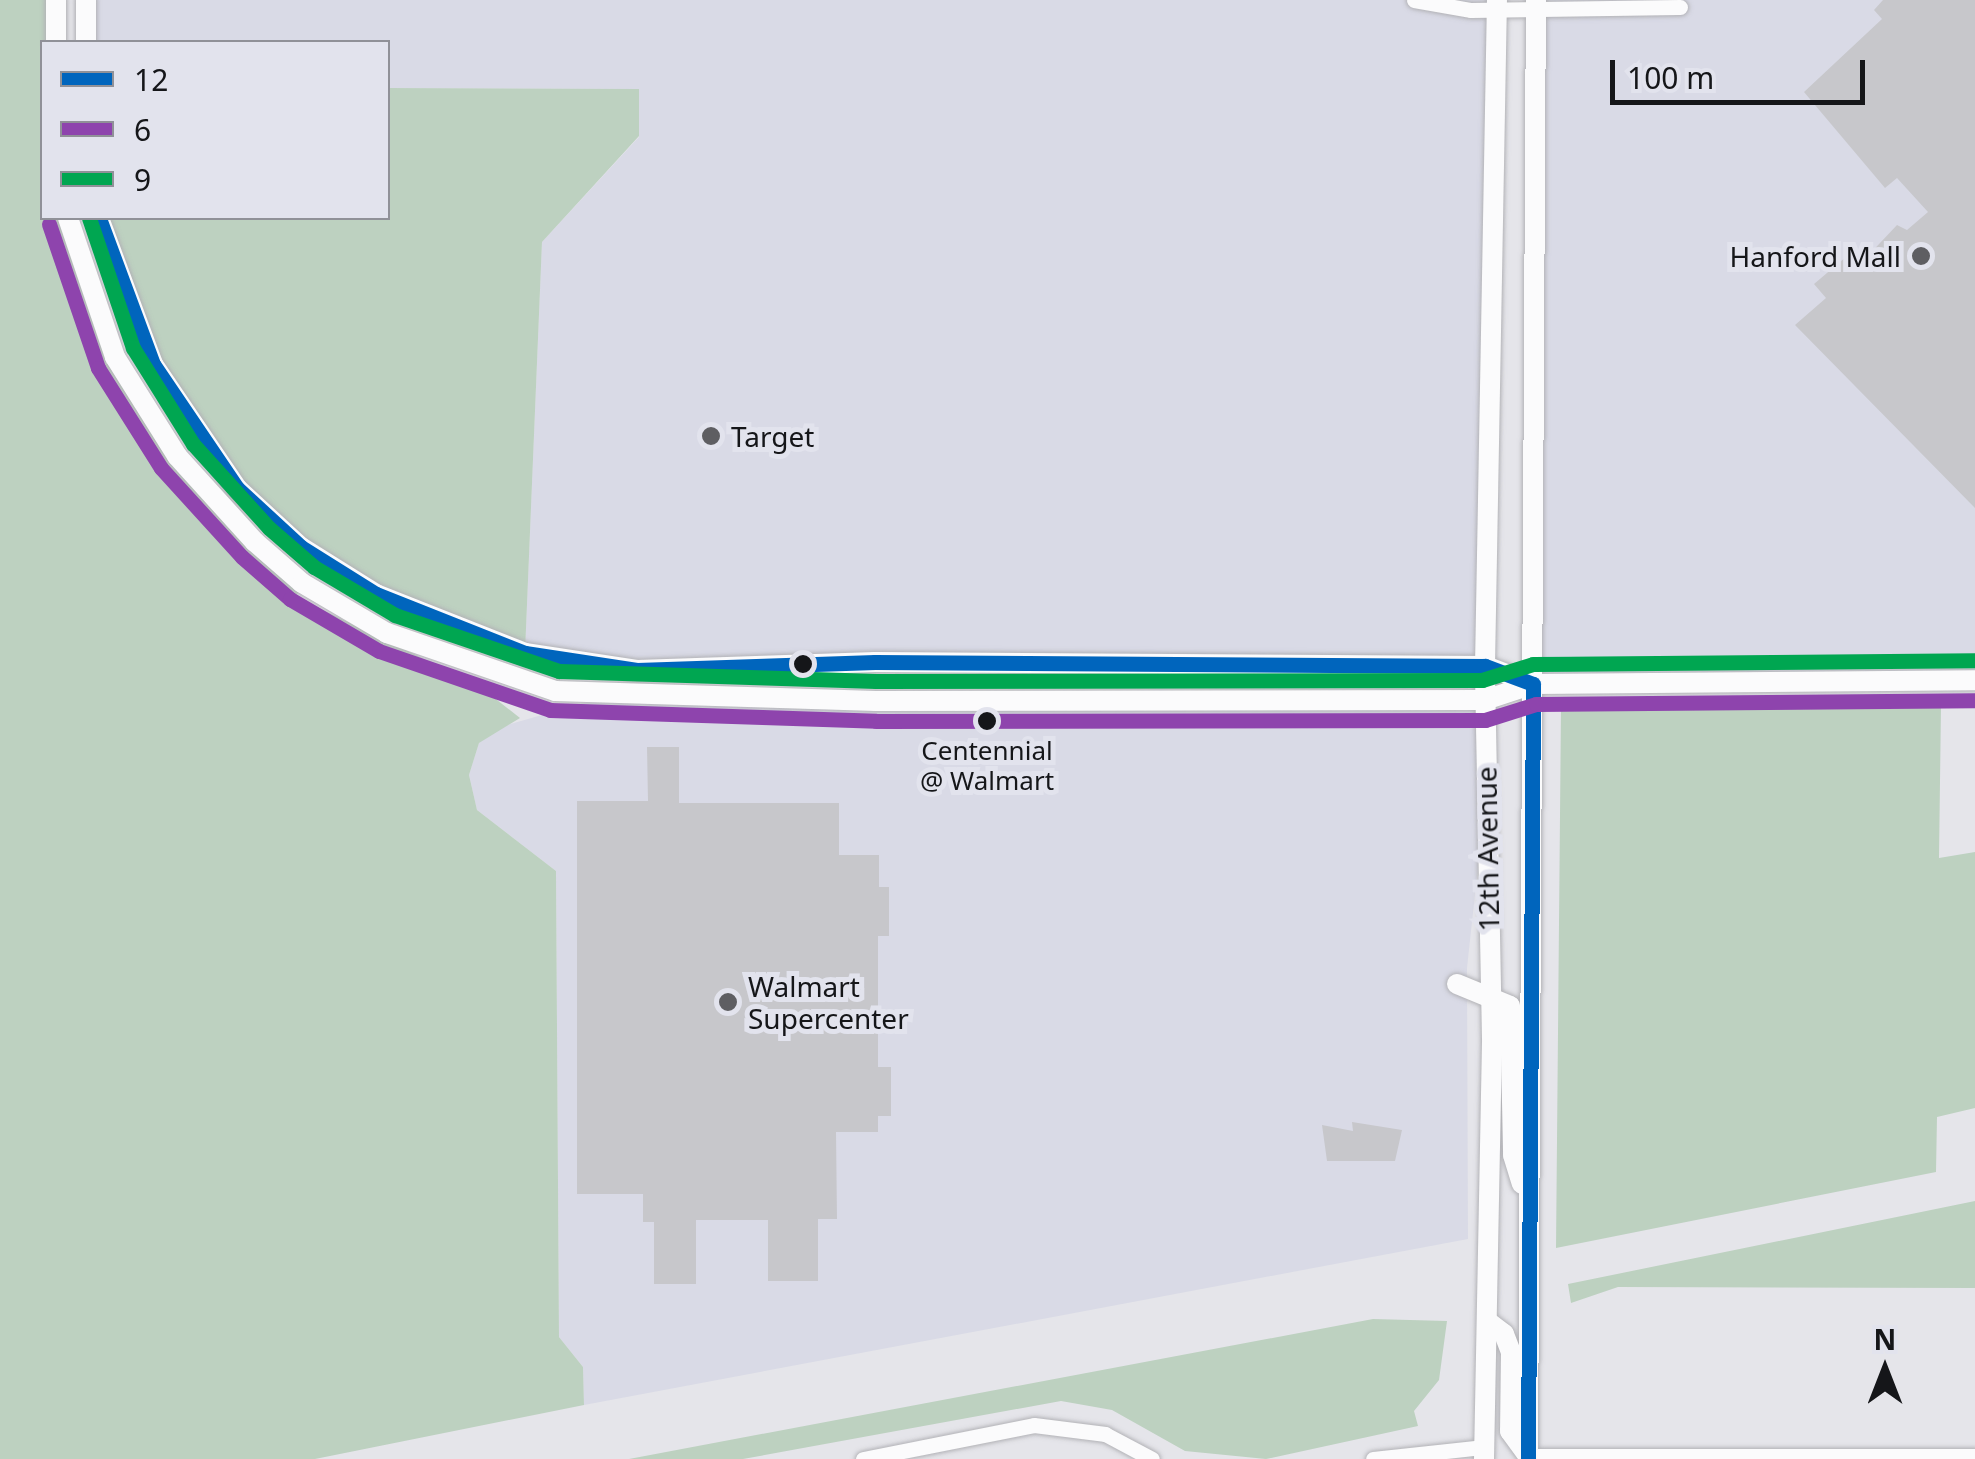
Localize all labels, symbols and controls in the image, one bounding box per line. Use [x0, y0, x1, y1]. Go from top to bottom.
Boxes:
legend [40, 40, 390, 220]
scale bar [1615, 40, 1870, 102]
text: 100 m [1627, 57, 1714, 98]
text: 12 [134, 59, 168, 100]
text: 6 [134, 109, 151, 150]
text: 9 [134, 159, 151, 200]
place label: Hanford Mall [1730, 239, 1901, 273]
marker: Hanford Mall [1910, 245, 1932, 267]
place label: Target [731, 419, 814, 453]
marker: Target [700, 425, 722, 447]
unlabelled marker [793, 654, 813, 674]
marker: Centennial @ Walmart [977, 711, 997, 731]
place label: Centennial @ Walmart [920, 735, 1054, 796]
street label: 12th Avenue [1469, 766, 1505, 932]
place label: Walmart Supercenter [748, 969, 909, 1035]
marker: Walmart Supercenter [717, 991, 739, 1013]
north arrow [1835, 1319, 1935, 1419]
text: N [1874, 1320, 1896, 1358]

